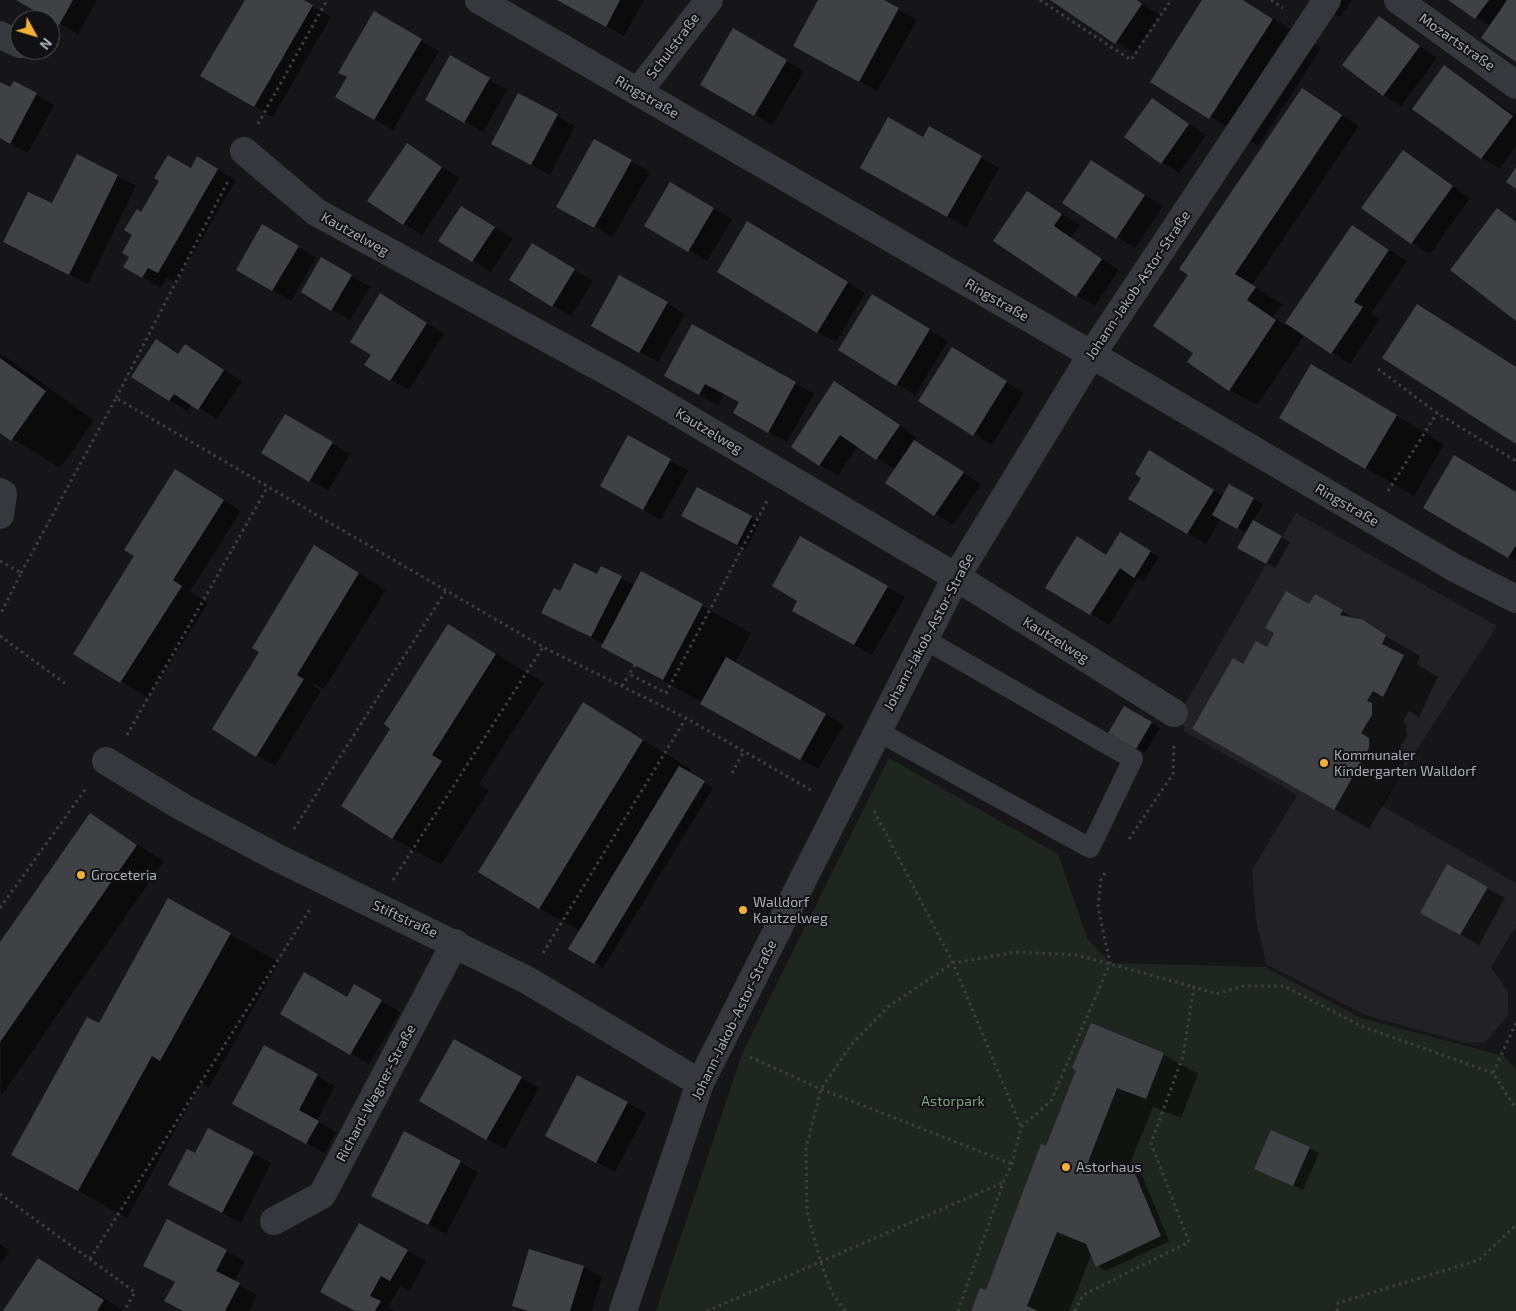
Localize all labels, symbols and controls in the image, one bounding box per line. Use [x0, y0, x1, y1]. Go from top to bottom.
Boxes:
north arrow [10, 10, 60, 60]
street label: Schulstraße [643, 10, 703, 82]
street label: Mozartstraße [1416, 10, 1498, 74]
text: N [36, 35, 56, 53]
street label: Ringstraße [612, 72, 682, 122]
street label: Johann-Jakob-Astor-Straße [1082, 207, 1194, 363]
street label: Kautzelweg [318, 209, 392, 259]
street label: Ringstraße [962, 275, 1032, 325]
street label: Kautzelweg [673, 405, 745, 457]
street label: Ringstraße [1312, 480, 1382, 530]
street label: Johann-Jakob-Astor-Straße [880, 550, 978, 714]
street label: Kautzelweg [1020, 613, 1092, 667]
place label: Kommunaler Kindergarten Walldorf [1334, 747, 1476, 780]
marker: Kommunaler Kindergarten Walldorf [1318, 757, 1330, 769]
place label: Groceteria [91, 867, 157, 883]
marker: Groceteria [75, 869, 87, 881]
place label: Walldorf Kautzelweg [753, 894, 828, 926]
street label: Stiftstraße [370, 897, 440, 941]
marker: Walldorf Kautzelweg [737, 904, 749, 916]
street label: Johann-Jakob-Astor-Straße [688, 937, 780, 1103]
street label: Richard-Wagner-Straße [333, 1021, 419, 1165]
park label: Astorpark [921, 1093, 985, 1109]
place label: Astorhaus [1076, 1159, 1142, 1175]
marker: Astorhaus [1060, 1161, 1072, 1173]

